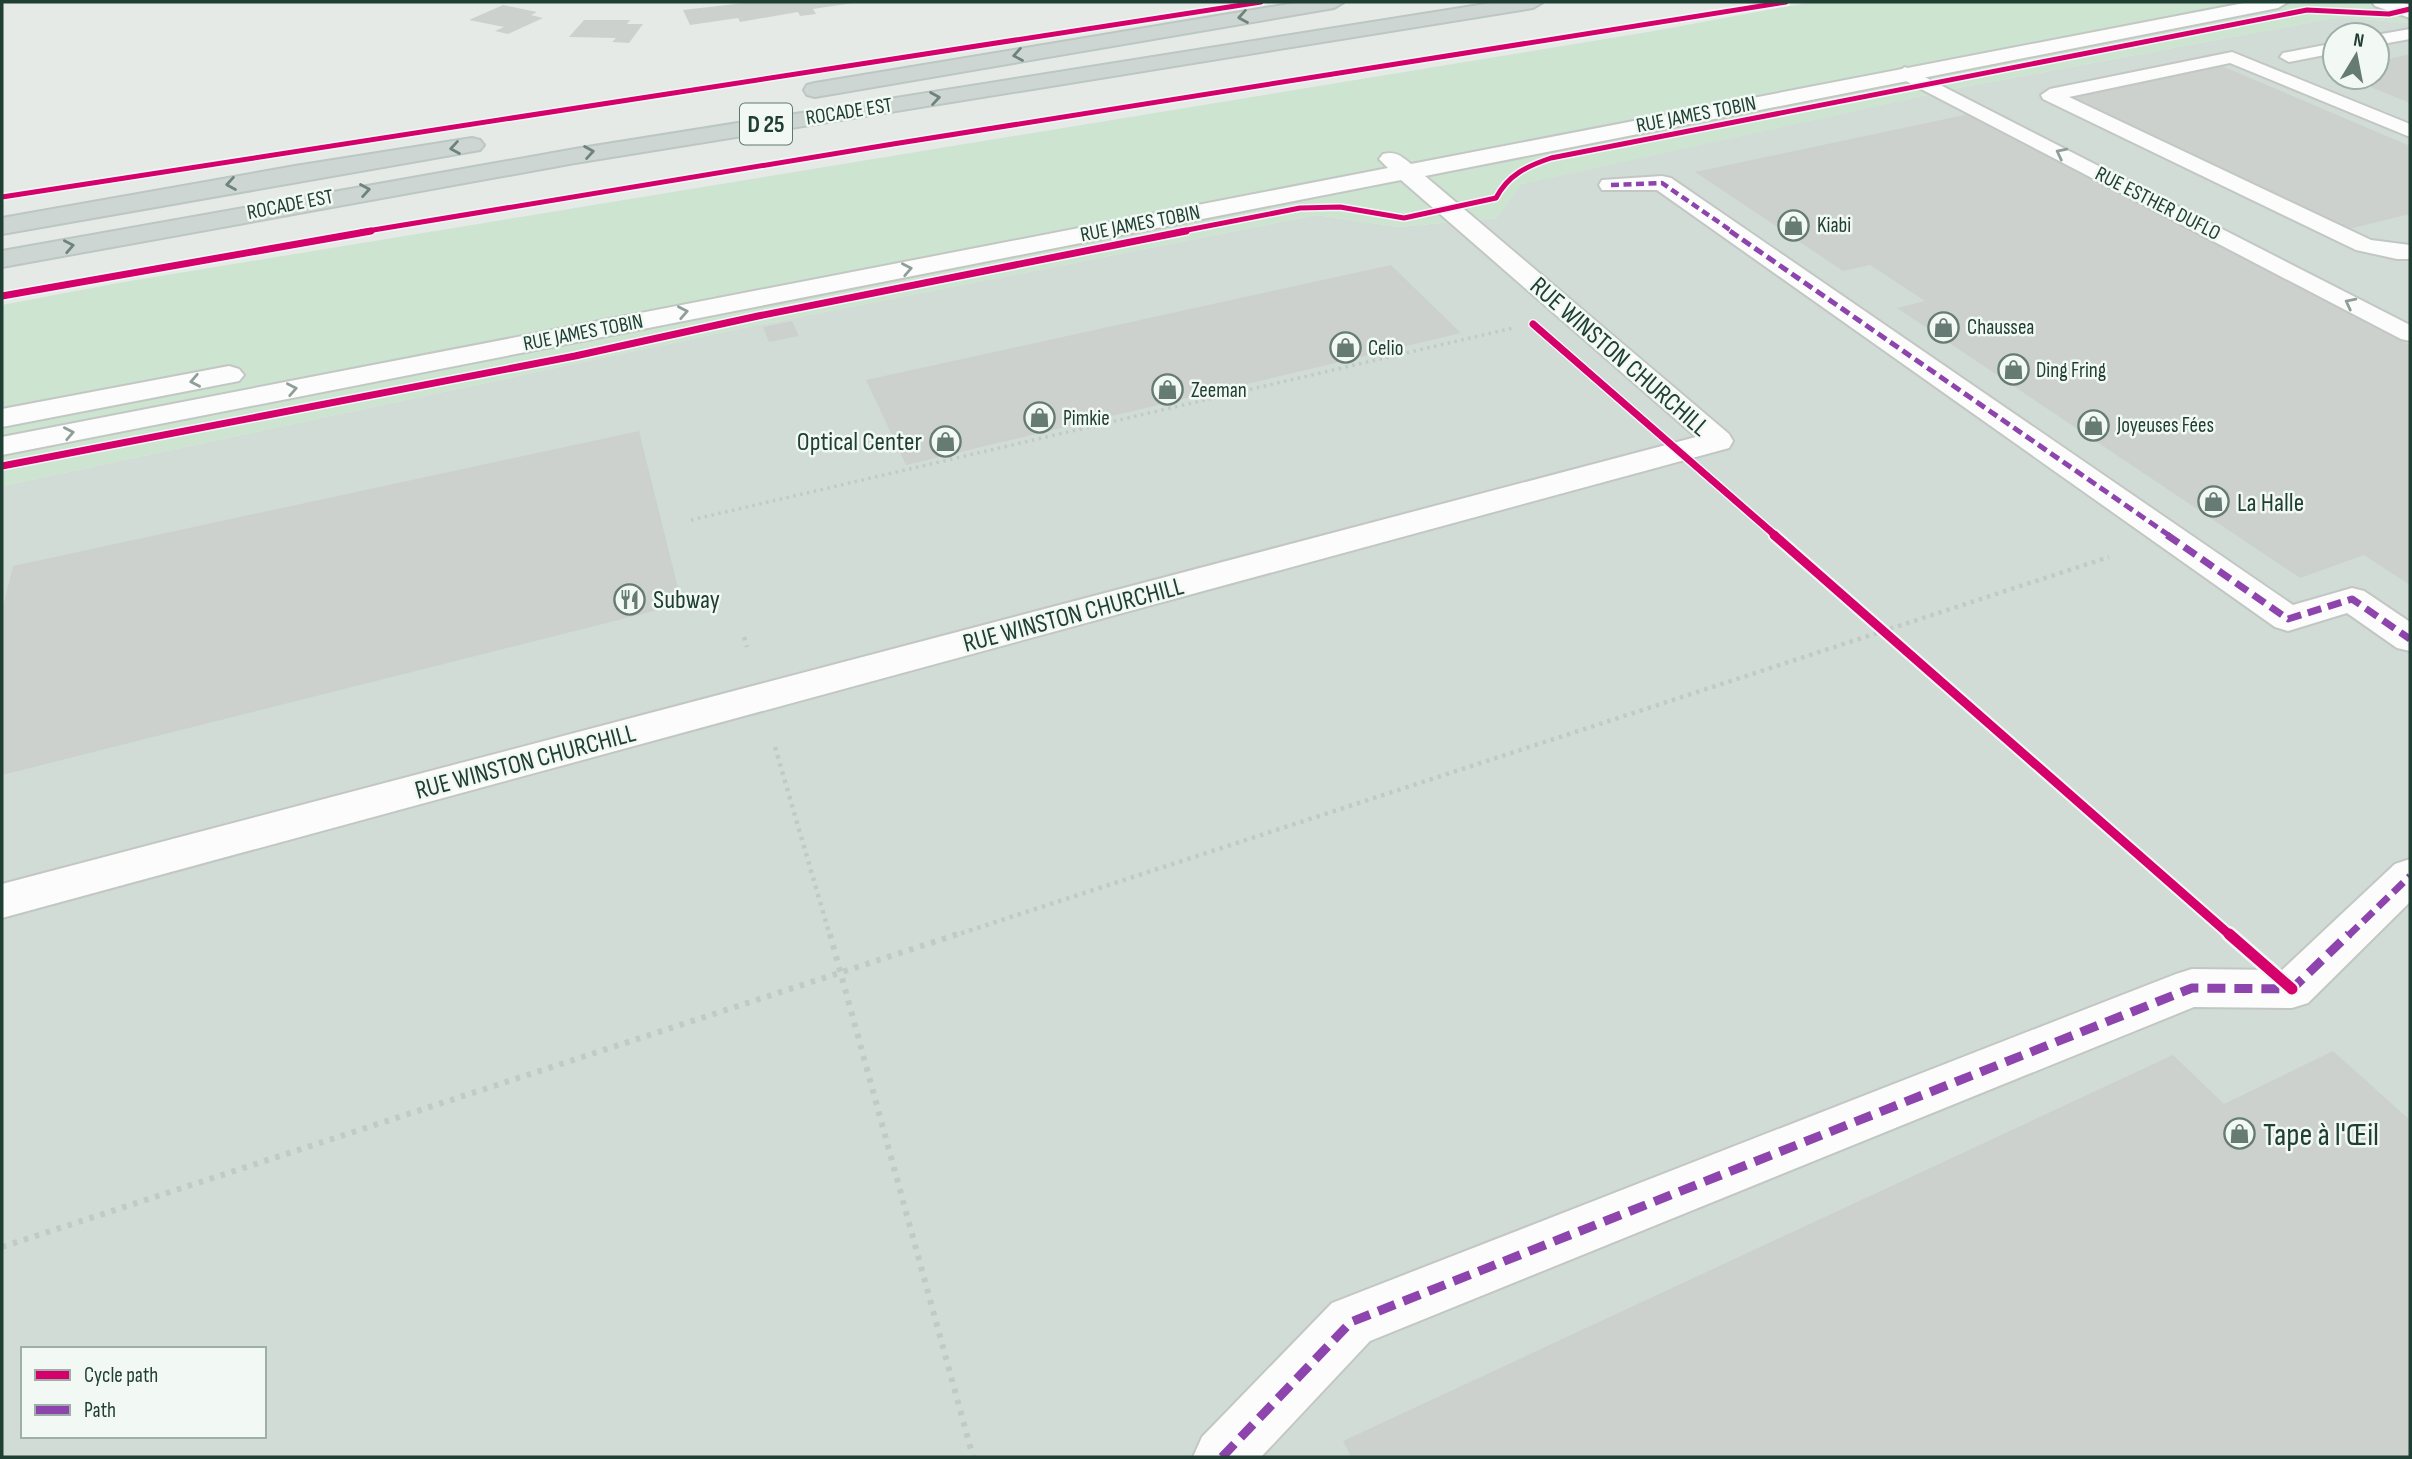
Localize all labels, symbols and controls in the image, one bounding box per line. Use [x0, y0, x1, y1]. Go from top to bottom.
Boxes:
one-way arrow [1237, 9, 1248, 24]
north arrow [2321, 21, 2391, 91]
text: N [2352, 29, 2366, 53]
one-way arrow [1012, 47, 1024, 62]
one-way arrow [929, 91, 940, 106]
street label: RUE JAMES TOBIN [1634, 91, 1758, 138]
street label: ROCADE EST [804, 92, 895, 131]
road number: D 25 [740, 104, 792, 144]
one-way arrow [449, 140, 461, 155]
one-way arrow [583, 145, 595, 160]
one-way arrow [2055, 148, 2068, 161]
street label: RUE ESTHER DUFLO [2091, 161, 2225, 246]
one-way arrow [225, 176, 237, 191]
street label: ROCADE EST [245, 184, 336, 225]
one-way arrow [358, 184, 370, 199]
street label: RUE JAMES TOBIN [1078, 200, 1202, 247]
shop icon: Kiabi [1777, 208, 1811, 242]
place label: Kiabi [1817, 213, 1851, 238]
one-way arrow [63, 239, 75, 254]
one-way arrow [901, 262, 913, 277]
street label: RUE WINSTON CHURCHILL [1523, 271, 1715, 444]
one-way arrow [2345, 297, 2357, 311]
one-way arrow [677, 306, 689, 321]
street label: RUE JAMES TOBIN [521, 309, 645, 356]
shop icon: Chaussea [1927, 310, 1961, 344]
place label: Chaussea [1967, 315, 2034, 340]
shop icon: Celio [1328, 331, 1362, 365]
place label: Celio [1368, 336, 1403, 361]
shop icon: Ding Fring [1996, 353, 2030, 387]
place label: Ding Fring [2036, 358, 2106, 383]
one-way arrow [189, 373, 200, 388]
shop icon: Zeeman [1151, 373, 1185, 407]
place label: Zeeman [1191, 378, 1247, 403]
one-way arrow [286, 383, 298, 398]
shop icon: Pimkie [1023, 401, 1057, 435]
place label: Pimkie [1063, 406, 1110, 431]
shop icon: Joyeuses Fées [2077, 408, 2111, 442]
place label: Joyeuses Fées [2116, 413, 2214, 438]
shop icon: Optical Center [928, 424, 962, 458]
one-way arrow [63, 427, 75, 442]
place label: Optical Center [797, 427, 923, 458]
shop icon: La Halle [2197, 485, 2231, 519]
place label: La Halle [2237, 488, 2304, 519]
street label: RUE WINSTON CHURCHILL [960, 571, 1187, 660]
restaurant icon: Subway [613, 582, 647, 616]
place label: Subway [653, 585, 720, 616]
street label: RUE WINSTON CHURCHILL [412, 718, 639, 807]
place label: Tape à l'Œil [2263, 1116, 2379, 1155]
shop icon: Tape à l'Œil [2223, 1117, 2257, 1151]
legend [21, 1347, 266, 1438]
text: Cycle path [84, 1363, 158, 1388]
text: Path [84, 1398, 116, 1423]

